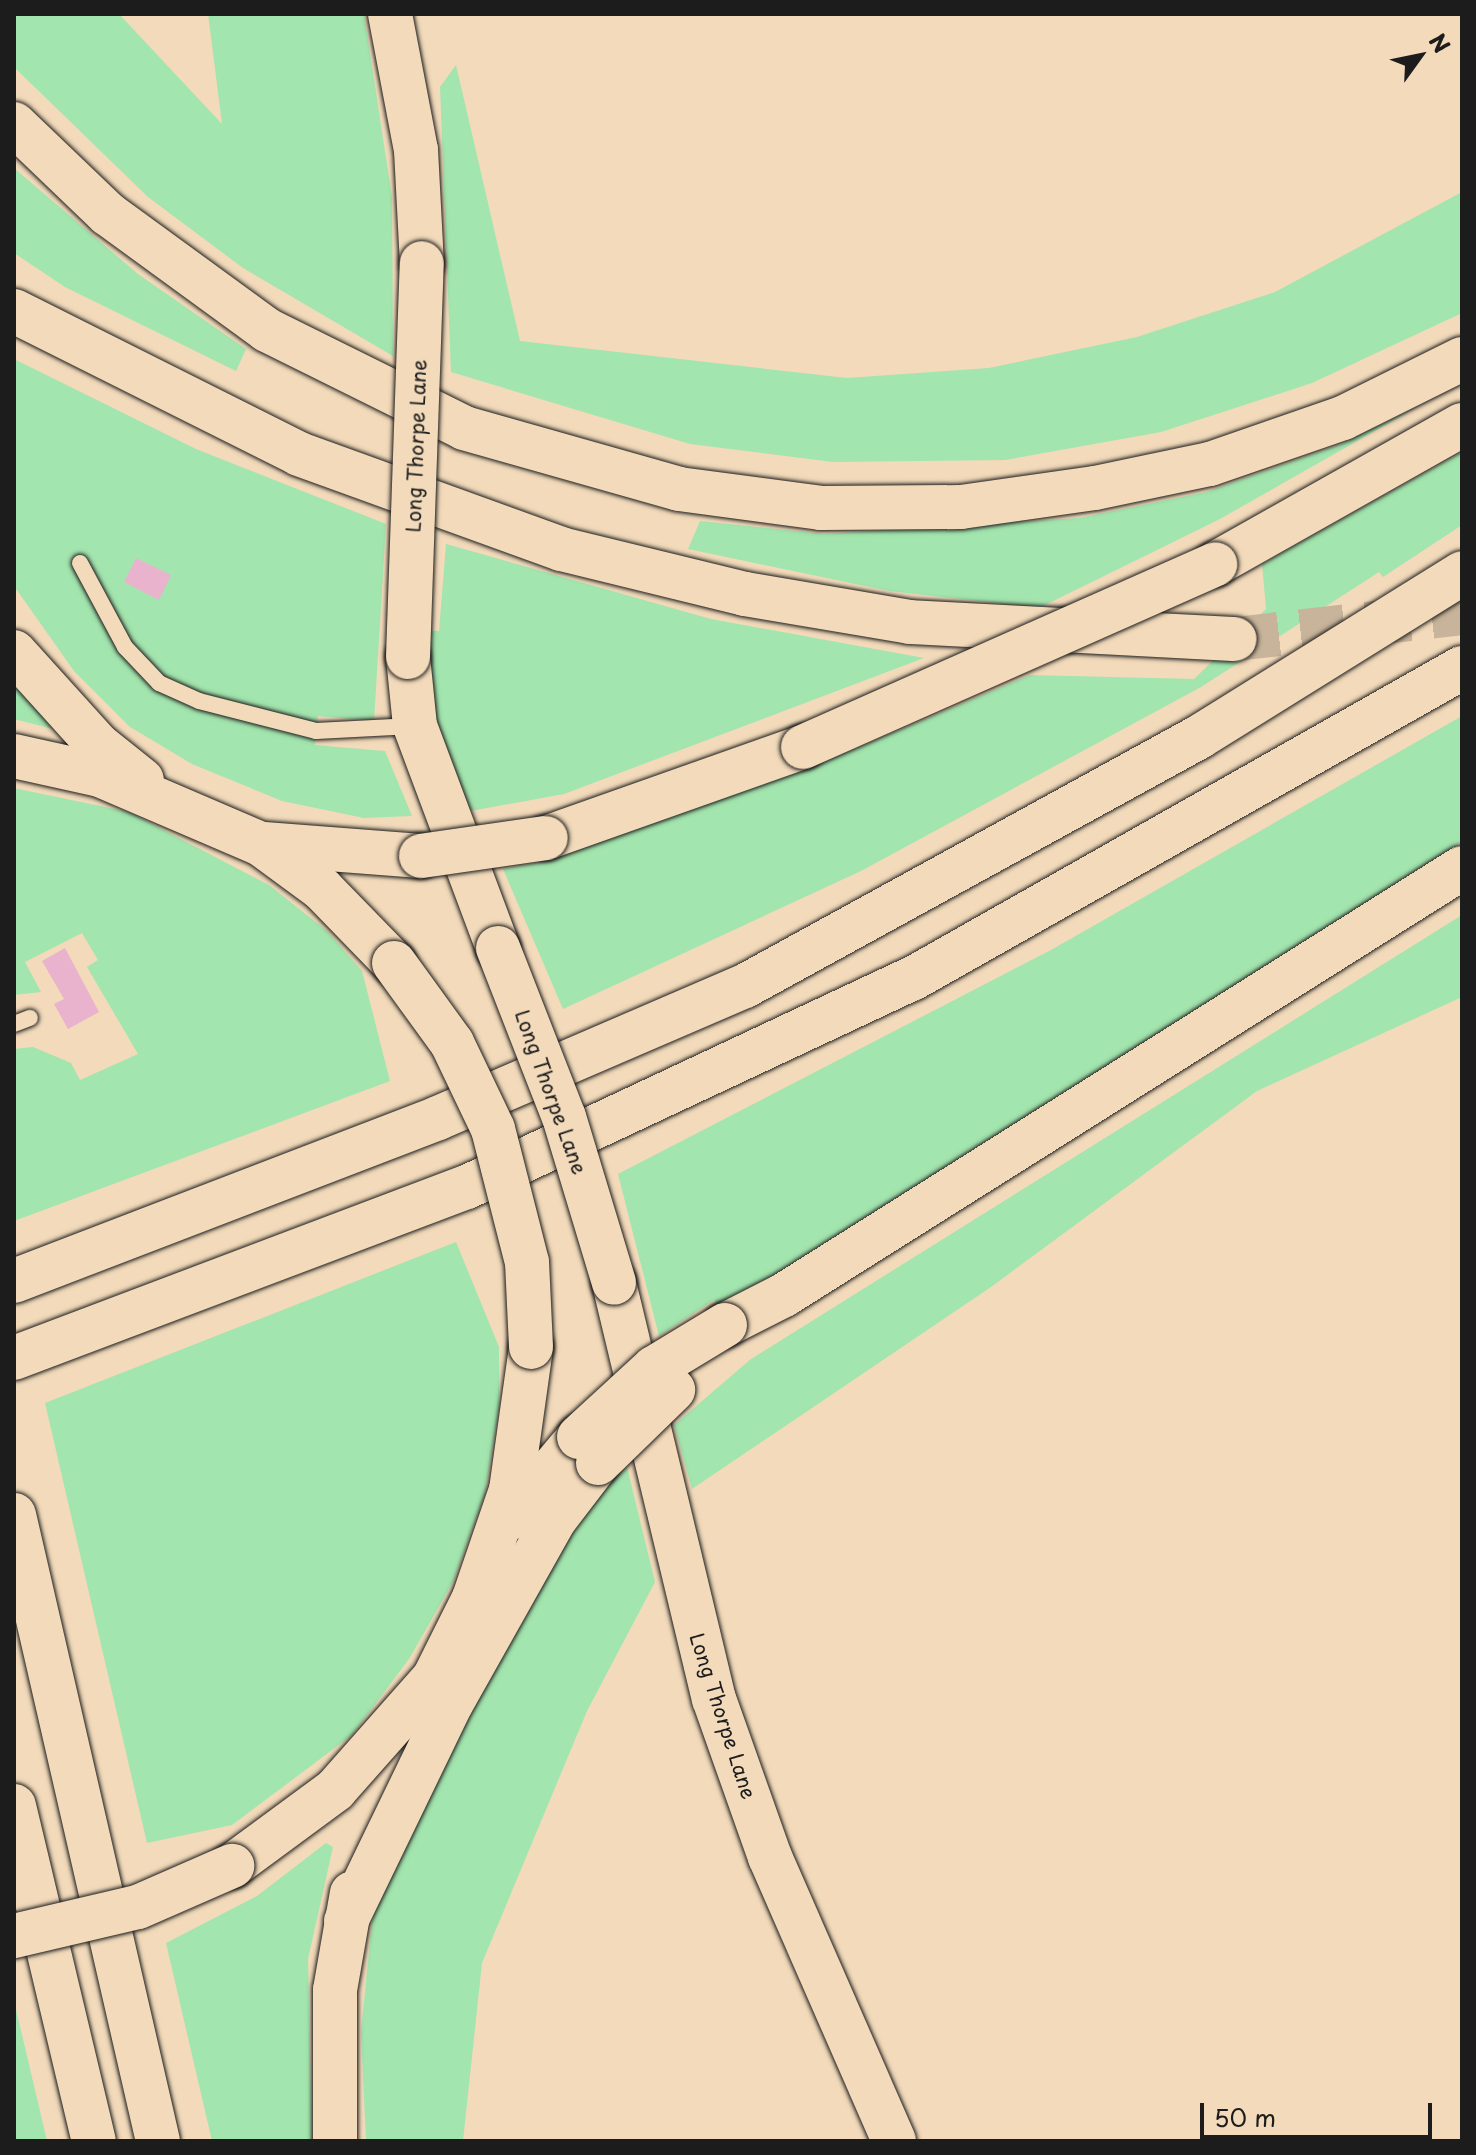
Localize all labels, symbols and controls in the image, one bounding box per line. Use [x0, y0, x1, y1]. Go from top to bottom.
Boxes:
north arrow [1380, 16, 1460, 96]
text: N [1422, 26, 1459, 59]
street label: Long Thorpe Lane [401, 360, 431, 532]
street label: Long Thorpe Lane [510, 1007, 592, 1177]
street label: Long Thorpe Lane [685, 1630, 761, 1802]
scale bar [1204, 2087, 1436, 2137]
text: 50 m [1214, 2099, 1276, 2135]

